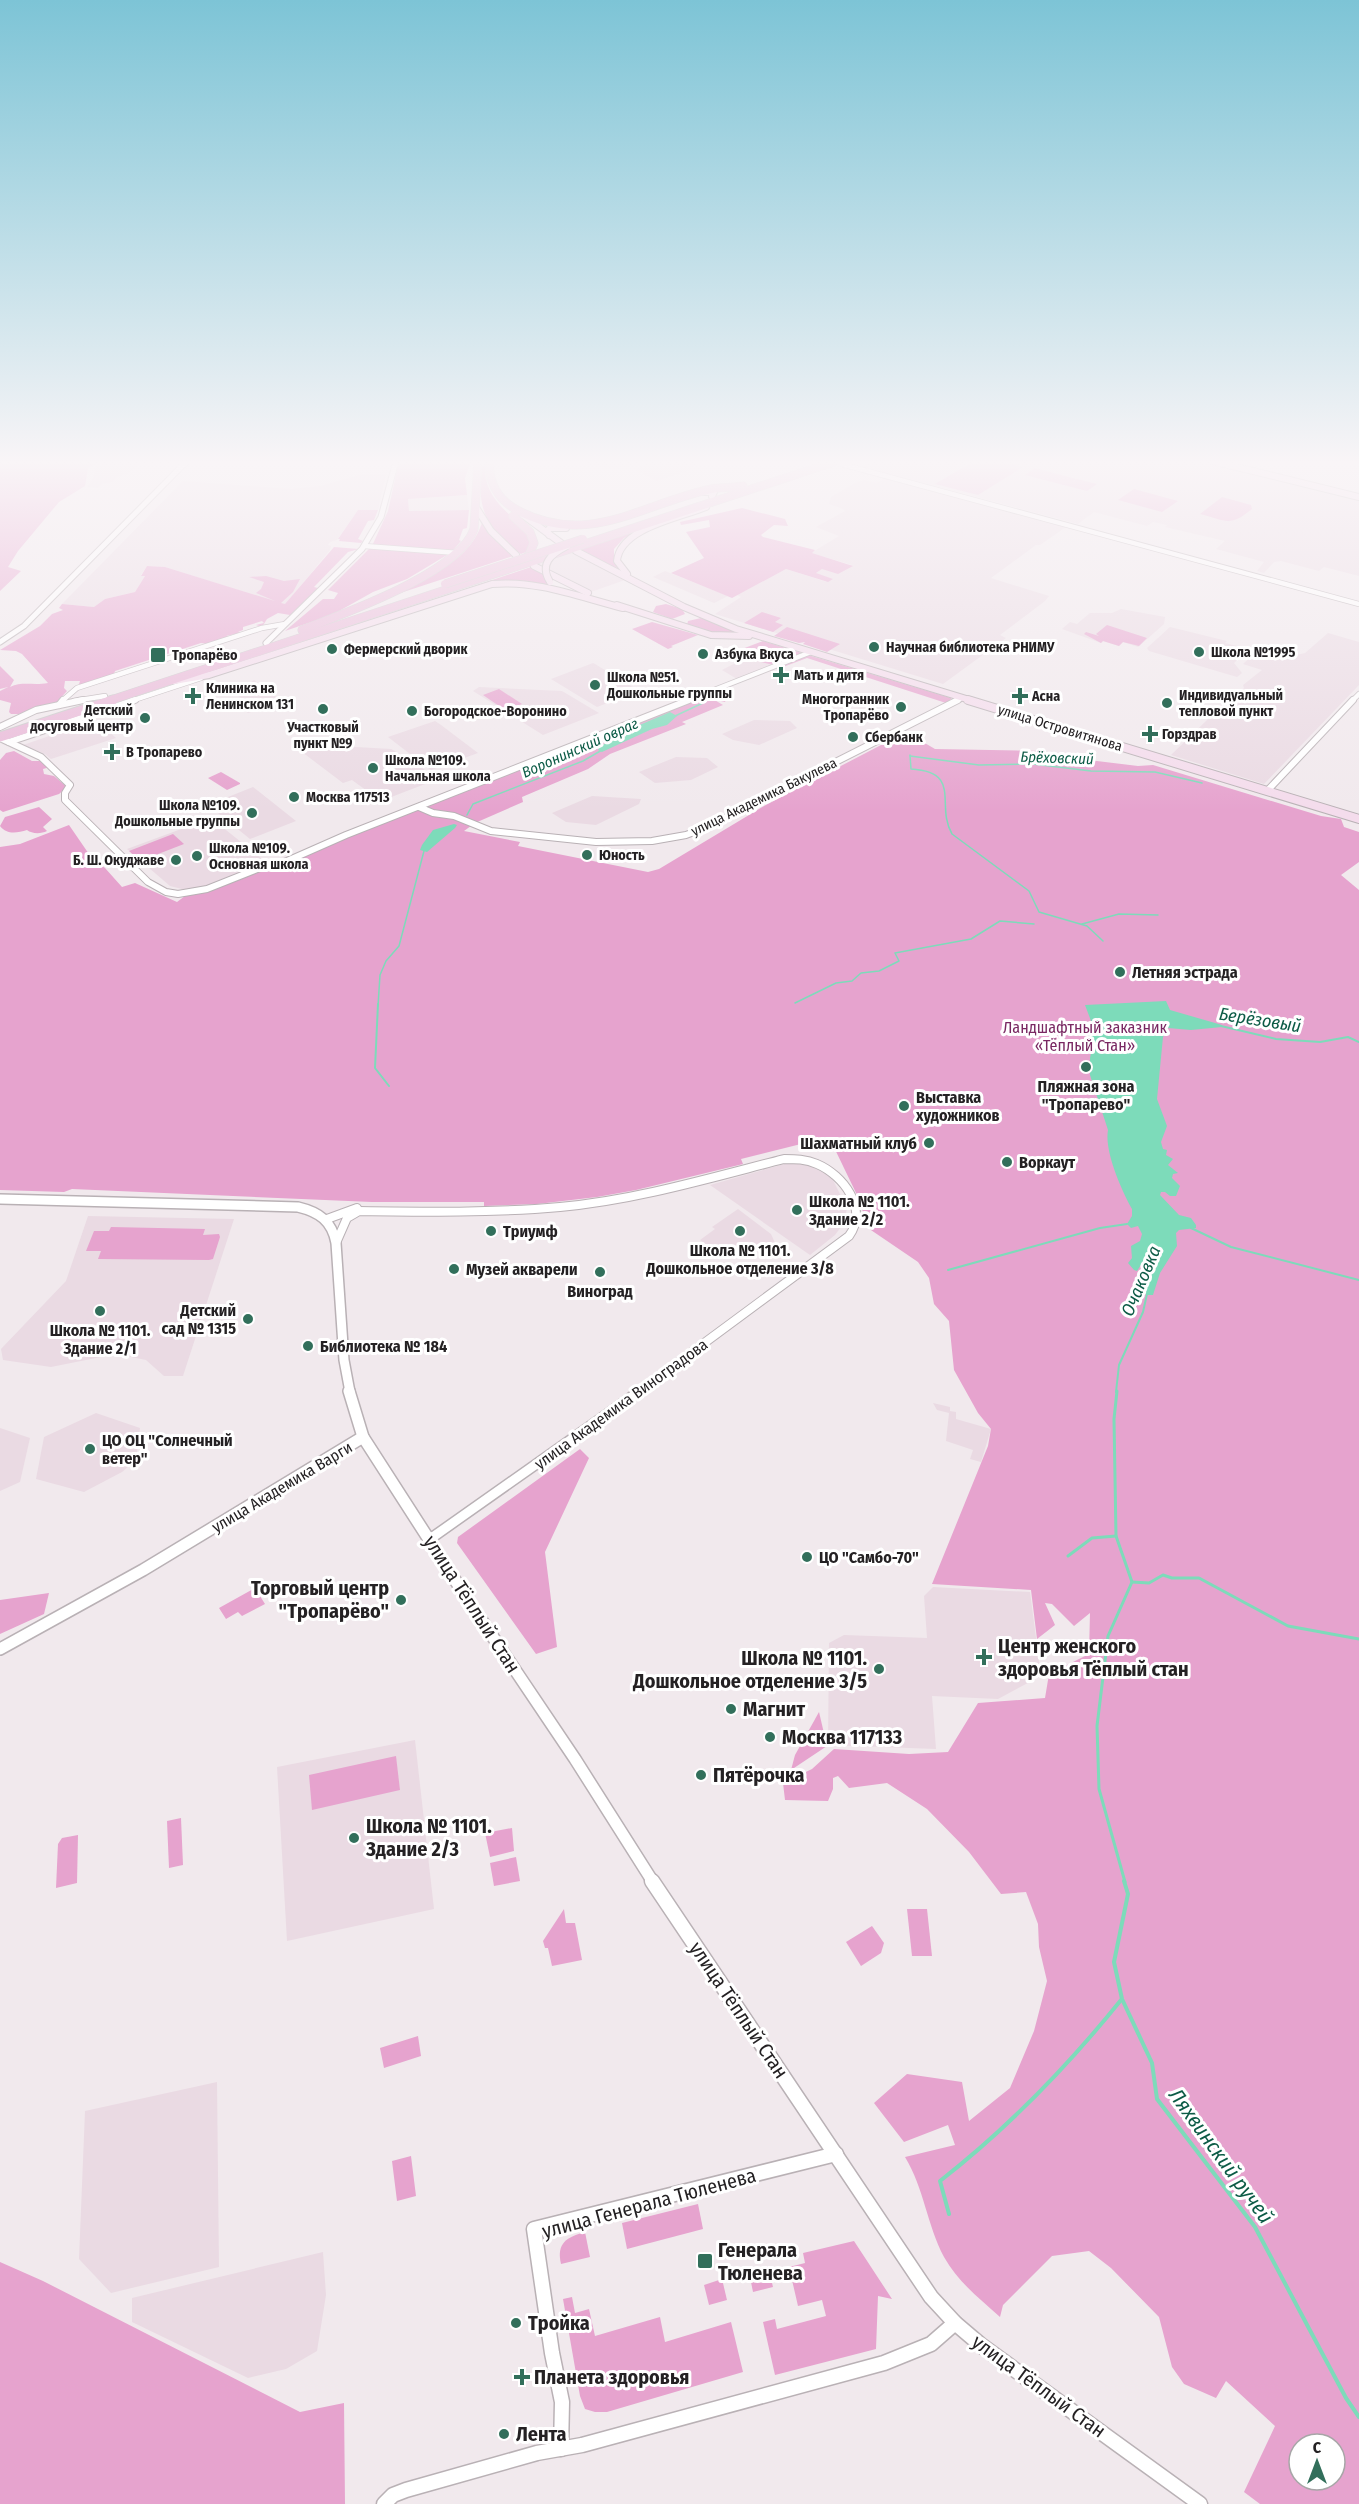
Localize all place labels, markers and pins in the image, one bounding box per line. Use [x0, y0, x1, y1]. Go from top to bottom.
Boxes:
place label: Научная библиотека РНИМУ [886, 639, 1055, 656]
marker: Научная библиотека РНИМУ [867, 640, 881, 654]
place label: Фермерский дворик [344, 641, 468, 658]
marker: Фермерский дворик [325, 642, 339, 656]
place label: Школа №1995 [1211, 644, 1295, 661]
marker: Школа №1995 [1192, 645, 1206, 659]
marker: Тропарёво [149, 646, 167, 664]
place label: Азбука Вкуса [714, 646, 794, 663]
place label: Тропарёво [172, 647, 238, 664]
marker: Азбука Вкуса [696, 647, 710, 661]
marker: Мать и дитя [772, 666, 790, 684]
place label: Мать и дитя [794, 667, 864, 684]
place label: Школа №51. Дошкольные группы [606, 669, 732, 702]
marker: Школа №51. Дошкольные группы [588, 678, 602, 692]
place label: Клиника на Ленинском 131 [206, 680, 294, 713]
marker: Клиника на Ленинском 131 [184, 687, 202, 705]
place label: Индивидуальный тепловой пункт [1179, 687, 1283, 720]
place label: Асна [1031, 688, 1060, 705]
marker: Асна [1013, 689, 1027, 703]
place label: Многогранник Тропарёво [802, 691, 890, 724]
marker: Индивидуальный тепловой пункт [1160, 696, 1174, 710]
marker: Многогранник Тропарёво [894, 700, 908, 714]
place label: Детский досуговый центр [29, 702, 133, 735]
marker: Участковый пункт №9 [316, 702, 330, 716]
place label: Богородское-Воронино [424, 703, 567, 720]
marker: Богородское-Воронино [405, 704, 419, 718]
marker: Детский досуговый центр [138, 711, 152, 725]
place label: Участковый пункт №9 [286, 719, 359, 752]
place label: Горздрав [1162, 726, 1217, 743]
marker: Горздрав [1143, 727, 1157, 741]
place label: Сбербанк [865, 729, 924, 746]
marker: Сбербанк [846, 730, 860, 744]
marker: В Тропарево [103, 743, 121, 761]
place label: В Тропарево [126, 744, 203, 761]
place label: Школа №109. Начальная школа [385, 752, 491, 785]
marker: Школа №109. Начальная школа [366, 761, 380, 775]
place label: Москва 117513 [306, 789, 390, 806]
marker: Москва 117513 [287, 790, 301, 804]
place label: Школа №109. Дошкольные группы [114, 797, 240, 830]
marker: Школа №109. Дошкольные группы [245, 806, 259, 820]
place label: Школа №109. Основная школа [209, 840, 309, 873]
place label: Юность [599, 847, 645, 864]
marker: Юность [580, 848, 594, 862]
marker: Школа №109. Основная школа [190, 849, 204, 863]
place label: Б. Ш. Окуджаве [73, 852, 164, 869]
marker: Б. Ш. Окуджаве [169, 853, 183, 867]
place label: Летняя эстрада [1132, 963, 1238, 982]
marker: Летняя эстрада [1113, 965, 1127, 979]
marker: Пляжная зона "Тропарево" [1079, 1060, 1093, 1074]
place label: Пляжная зона "Тропарево" [1038, 1077, 1134, 1114]
place label: Выставка художников [915, 1088, 1000, 1125]
marker: Выставка художников [897, 1099, 911, 1113]
place label: Шахматный клуб [800, 1134, 917, 1153]
marker: Шахматный клуб [922, 1136, 936, 1150]
place label: Воркаут [1019, 1153, 1075, 1172]
marker: Воркаут [1000, 1155, 1014, 1169]
place label: Школа № 1101. Здание 2/2 [808, 1192, 910, 1229]
marker: Школа № 1101. Здание 2/2 [790, 1203, 804, 1217]
place label: Триумф [503, 1222, 558, 1241]
marker: Триумф [484, 1224, 498, 1238]
marker: Школа № 1101. Дошкольное отделение 3/8 [733, 1224, 747, 1238]
place label: Школа № 1101. Дошкольное отделение 3/8 [645, 1241, 834, 1278]
place label: Музей акварели [466, 1260, 577, 1279]
marker: Музей акварели [447, 1262, 461, 1276]
marker: Виноград [593, 1265, 607, 1279]
place label: Виноград [567, 1282, 633, 1301]
place label: Детский сад № 1315 [161, 1301, 236, 1338]
marker: Школа № 1101. Здание 2/1 [93, 1304, 107, 1318]
marker: Детский сад № 1315 [241, 1312, 255, 1326]
place label: Школа № 1101. Здание 2/1 [50, 1321, 151, 1358]
place label: Библиотека № 184 [320, 1337, 447, 1356]
marker: Библиотека № 184 [301, 1339, 315, 1353]
place label: ЦО ОЦ "Солнечный ветер" [102, 1431, 233, 1468]
marker: ЦО ОЦ "Солнечный ветер" [83, 1442, 97, 1456]
place label: ЦО "Самбо-70" [819, 1548, 919, 1567]
marker: ЦО "Самбо-70" [800, 1550, 814, 1564]
place label: Торговый центр "Тропарёво" [251, 1576, 389, 1623]
marker: Торговый центр "Тропарёво" [394, 1593, 408, 1607]
place label: Центр женского здоровья Тёплый стан [998, 1634, 1189, 1681]
place label: Школа № 1101. Дошкольное отделение 3/5 [632, 1646, 867, 1693]
marker: Центр женского здоровья Тёплый стан [975, 1648, 993, 1666]
marker: Школа № 1101. Дошкольное отделение 3/5 [872, 1662, 886, 1676]
place label: Магнит [743, 1697, 806, 1721]
marker: Магнит [724, 1702, 738, 1716]
place label: Москва 117133 [782, 1725, 902, 1749]
marker: Москва 117133 [763, 1730, 777, 1744]
place label: Пятёрочка [713, 1763, 805, 1787]
marker: Пятёрочка [694, 1768, 708, 1782]
place label: Школа № 1101. Здание 2/3 [365, 1814, 492, 1861]
marker: Школа № 1101. Здание 2/3 [347, 1831, 361, 1845]
place label: Генерала Тюленева [718, 2238, 803, 2285]
marker: Генерала Тюленева [696, 2252, 714, 2270]
place label: Тройка [528, 2311, 590, 2335]
marker: Тройка [509, 2316, 523, 2330]
place label: Планета здоровья [534, 2365, 689, 2389]
marker: Планета здоровья [515, 2370, 529, 2384]
place label: Лента [516, 2422, 567, 2446]
marker: Лента [497, 2427, 511, 2441]

